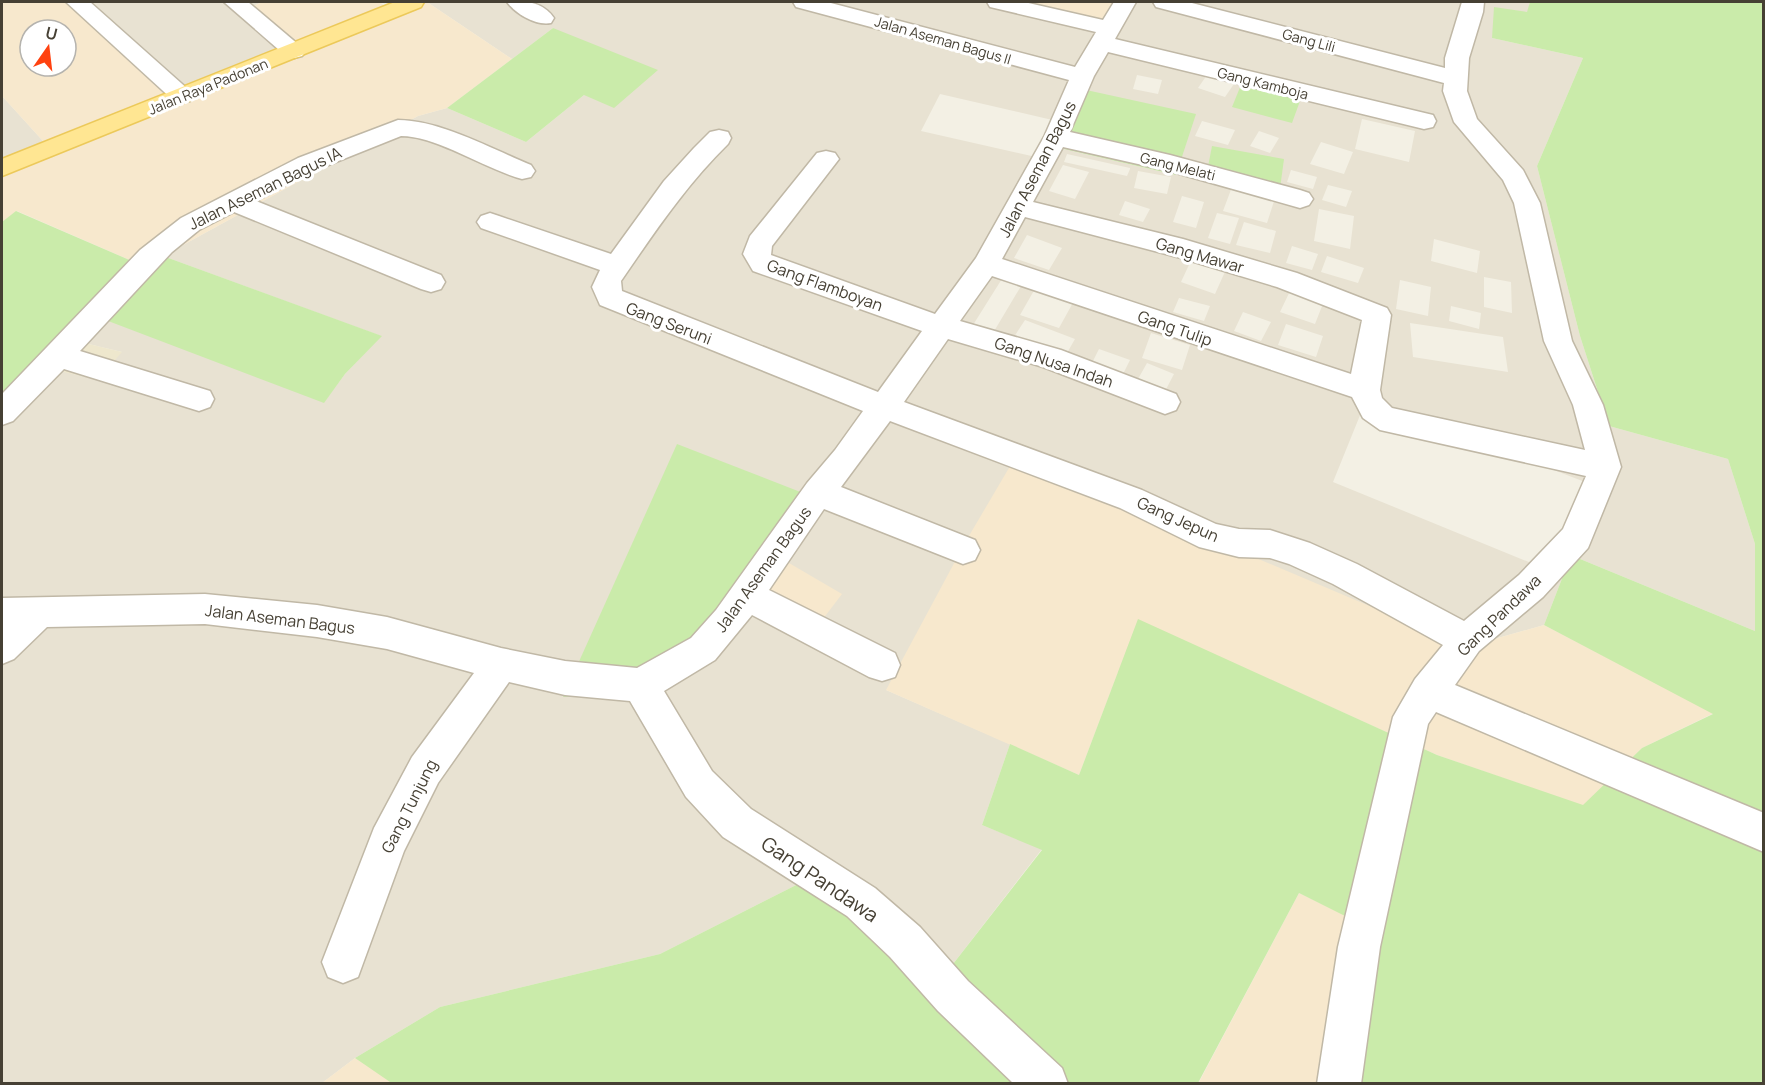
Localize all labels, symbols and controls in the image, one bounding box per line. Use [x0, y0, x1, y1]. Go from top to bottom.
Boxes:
street label: Jalan Aseman Bagus II [873, 11, 1013, 69]
north arrow [18, 18, 78, 78]
text: U [43, 21, 60, 46]
street label: Gang Lili [1280, 24, 1338, 56]
street label: Jalan Raya Padonan [145, 53, 271, 119]
street label: Gang Kamboja [1216, 63, 1310, 103]
street label: Jalan Aseman Bagus [993, 97, 1081, 241]
street label: Jalan Aseman Bagus IA [185, 141, 345, 235]
street label: Gang Melati [1138, 147, 1218, 185]
street label: Gang Mawar [1153, 232, 1247, 278]
street label: Gang Flamboyan [764, 254, 886, 316]
street label: Gang Seruni [623, 297, 715, 349]
street label: Gang Tulip [1135, 305, 1215, 351]
street label: Gang Nusa Indah [992, 331, 1116, 393]
street label: Gang Jepun [1134, 491, 1222, 547]
street label: Jalan Aseman Bagus [710, 502, 816, 636]
street label: Gang Pandawa [1452, 569, 1546, 661]
street label: Jalan Aseman Bagus [204, 599, 356, 639]
street label: Gang Tunjung [376, 755, 442, 857]
street label: Gang Pandawa [756, 830, 884, 928]

